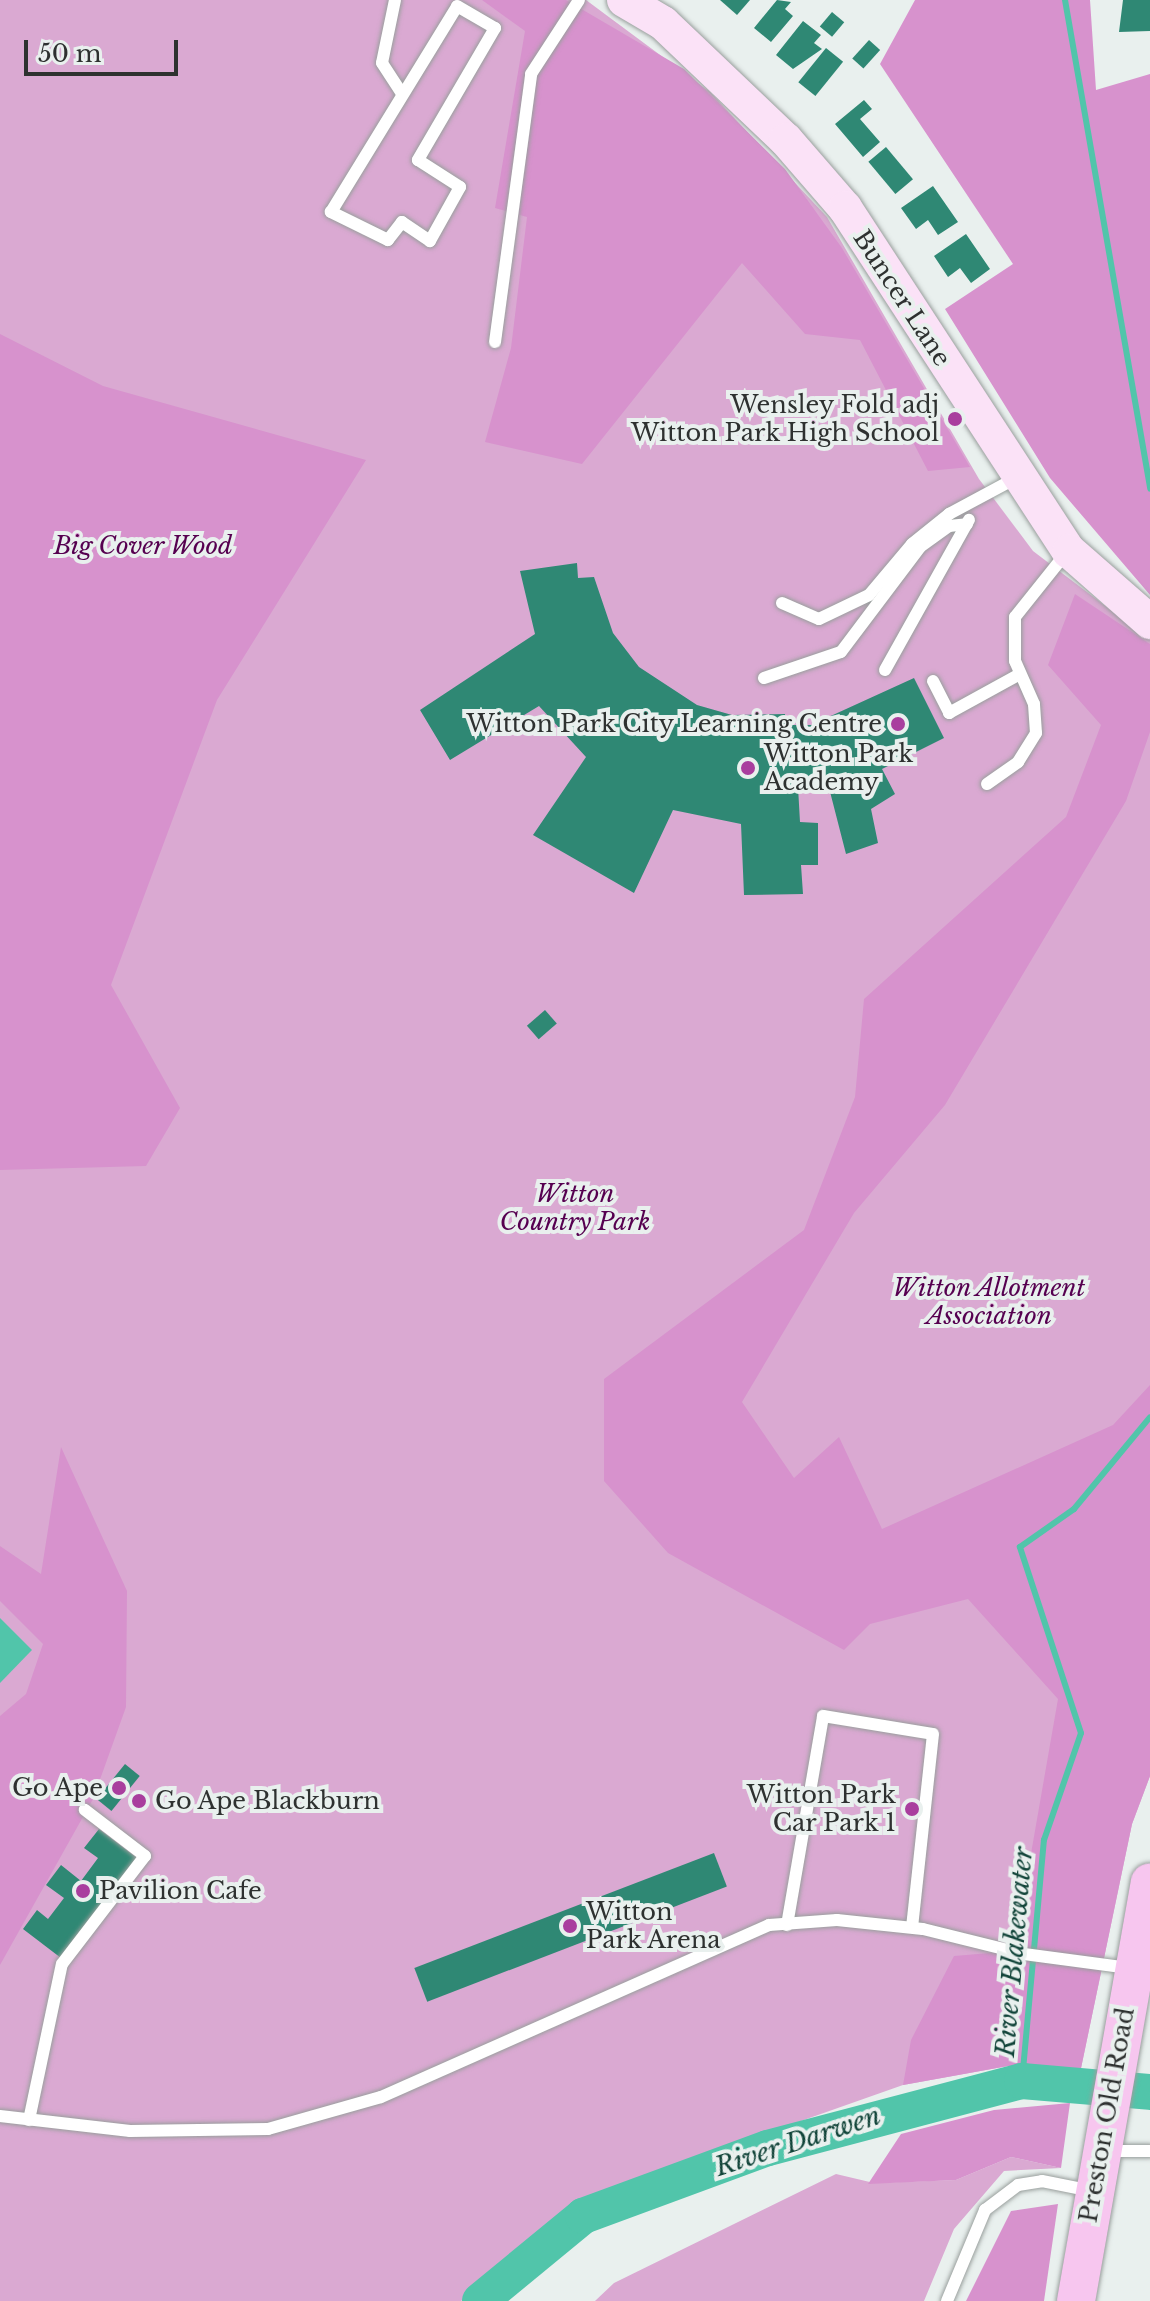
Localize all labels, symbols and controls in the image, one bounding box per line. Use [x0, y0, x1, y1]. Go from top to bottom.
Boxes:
scale bar [28, 24, 182, 74]
text: 50 m [38, 39, 101, 68]
street label: Buncer Lane [847, 224, 957, 372]
place label: Wensley Fold adj Witton Park High School [631, 391, 939, 447]
marker: Wensley Fold adj Witton Park High School [946, 410, 964, 428]
park label: Big Cover Wood [53, 532, 233, 560]
place label: Witton Park City Learning Centre [465, 710, 882, 738]
marker: Witton Park City Learning Centre [889, 715, 907, 733]
place label: Witton Park Academy [764, 740, 913, 796]
marker: Witton Park Academy [739, 759, 757, 777]
park label: Witton Country Park [500, 1180, 650, 1236]
park label: Witton Allotment Association [892, 1274, 1086, 1330]
place label: Go Ape [11, 1774, 103, 1802]
marker: Go Ape [110, 1779, 128, 1797]
place label: Witton Park Car Park 1 [747, 1781, 896, 1837]
place label: Go Ape Blackburn [155, 1787, 381, 1815]
marker: Go Ape Blackburn [130, 1792, 148, 1810]
marker: Witton Park Car Park 1 [903, 1800, 921, 1818]
water label: River Blakewater [990, 1845, 1040, 2059]
place label: Pavilion Cafe [99, 1877, 262, 1905]
marker: Pavilion Cafe [74, 1882, 92, 1900]
place label: Witton Park Arena [586, 1898, 722, 1954]
marker: Witton Park Arena [561, 1917, 579, 1935]
street label: Preston Old Road [1074, 2005, 1140, 2225]
water label: River Darwen [711, 2100, 885, 2184]

